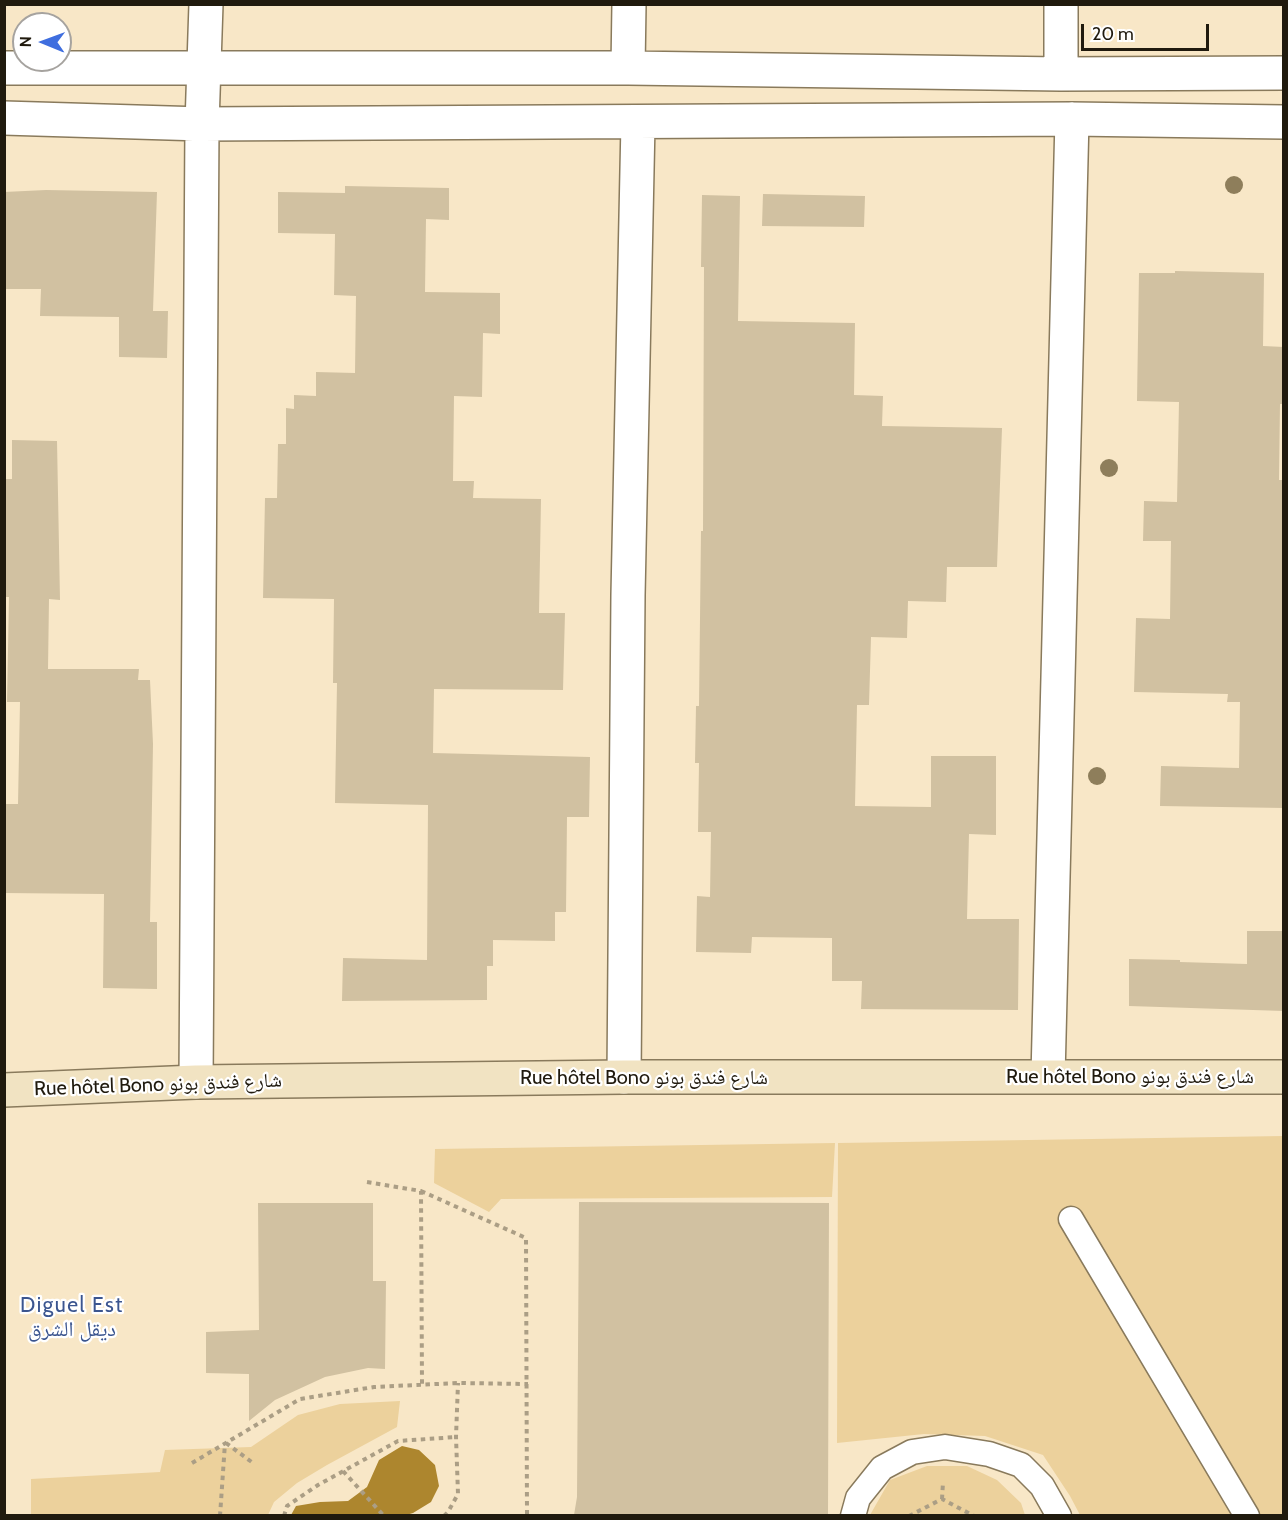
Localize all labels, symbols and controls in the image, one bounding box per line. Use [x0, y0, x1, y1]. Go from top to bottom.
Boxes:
north arrow [12, 12, 72, 72]
scale bar [1084, 12, 1212, 50]
text: 20 m [1092, 23, 1134, 45]
text: N [16, 36, 35, 48]
street label: Rue hôtel Bono شارع فندق بونو [1006, 1065, 1254, 1089]
street label: Rue hôtel Bono شارع فندق بونو [520, 1066, 768, 1090]
street label: Rue hôtel Bono شارع فندق بونو [34, 1069, 282, 1101]
district label: Diguel Est ديقل الشرق [20, 1293, 124, 1343]

